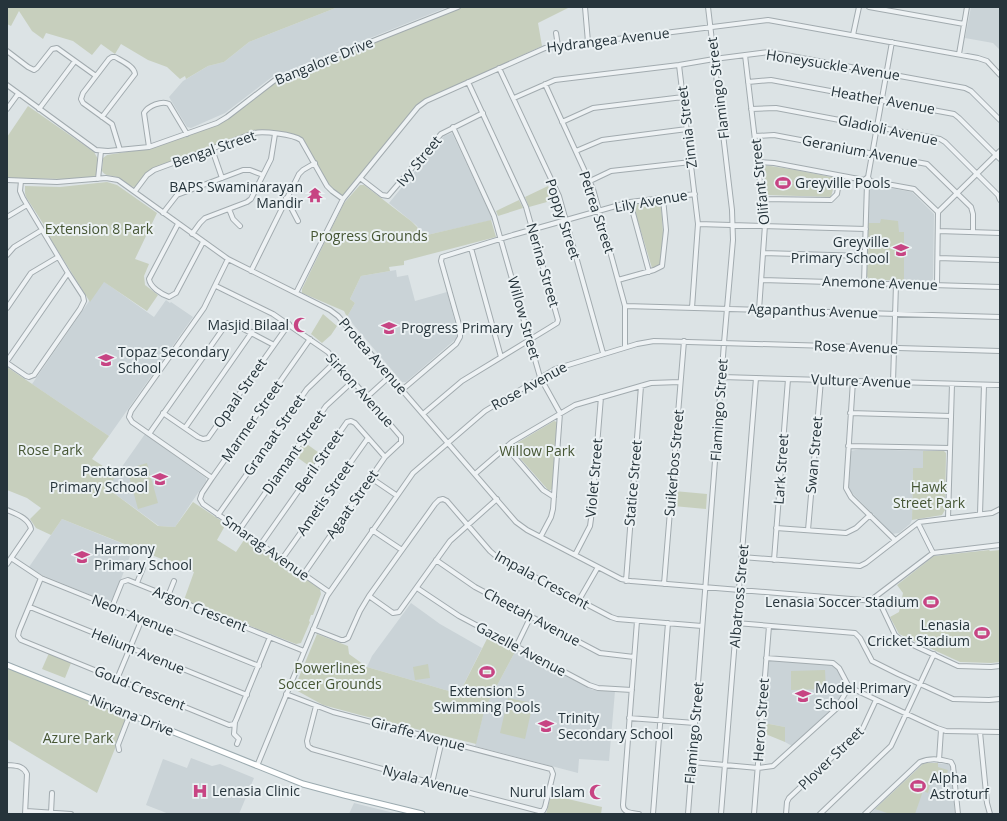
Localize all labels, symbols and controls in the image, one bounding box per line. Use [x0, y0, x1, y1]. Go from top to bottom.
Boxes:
street label: Hydrangea Avenue [545, 23, 671, 56]
street label: Bangalore Drive [272, 32, 376, 89]
street label: Flamingo Street [702, 36, 733, 140]
street label: Honeysuckle Avenue [765, 45, 902, 84]
street label: Heather Avenue [829, 81, 937, 118]
street label: Zinnia Street [672, 85, 701, 169]
street label: Gladioli Avenue [837, 110, 940, 149]
street label: Bengal Street [170, 125, 258, 172]
street label: Geranium Avenue [801, 130, 920, 171]
street label: Ivy Street [392, 131, 445, 190]
street label: Olifant Street [746, 138, 773, 226]
street label: Petrea Street [575, 168, 620, 255]
place label: Greyville Pools [795, 173, 891, 192]
sports icon: Greyville Pools [774, 174, 792, 192]
street label: Poppy Street [542, 176, 585, 262]
place label: BAPS Swaminarayan Mandir [169, 177, 303, 212]
street label: Lily Avenue [613, 185, 689, 216]
temple icon: BAPS Swaminarayan Mandir [306, 186, 324, 204]
park label: Extension 8 Park [45, 219, 154, 238]
street label: Nerina Street [522, 221, 565, 309]
park label: Progress Grounds [310, 226, 428, 245]
place label: Greyville Primary School [791, 232, 889, 267]
school or university icon: Greyville Primary School [892, 241, 910, 259]
street label: Anemone Avenue [822, 271, 938, 294]
street label: Willow Street [504, 274, 545, 362]
street label: Agapanthus Avenue [748, 299, 879, 322]
street label: Protea Avenue [335, 313, 412, 398]
place label: Masjid Bilaal [207, 315, 289, 334]
mosque icon: Masjid Bilaal [292, 316, 310, 334]
place label: Progress Primary [401, 318, 514, 337]
school or university icon: Progress Primary [380, 319, 398, 337]
street label: Rose Avenue [814, 336, 898, 357]
place label: Topaz Secondary School [118, 342, 230, 377]
street label: Sirkon Avenue [322, 348, 399, 431]
school or university icon: Topaz Secondary School [97, 351, 115, 369]
street label: Opaal Street [208, 354, 271, 431]
street label: Rose Avenue [487, 357, 570, 414]
street label: Flamingo Street [705, 358, 732, 462]
street label: Vulture Avenue [811, 369, 911, 392]
street label: Marmer Street [216, 376, 287, 465]
street label: Granaat Street [238, 390, 309, 479]
street label: Diamant Street [258, 406, 330, 498]
street label: Suikerbos Street [659, 409, 688, 517]
street label: Swan Street [801, 415, 826, 494]
street label: Beril Street [290, 426, 347, 496]
street label: Lark Street [769, 433, 792, 505]
street label: Violet Street [581, 438, 606, 518]
street label: Statice Street [619, 439, 646, 527]
park label: Rose Park [18, 440, 83, 459]
park label: Willow Park [499, 441, 576, 460]
street label: Ametis Street [292, 456, 358, 539]
place label: Pentarosa Primary School [50, 461, 148, 496]
street label: Agaat Street [321, 466, 382, 542]
school or university icon: Pentarosa Primary School [151, 470, 169, 488]
park label: Hawk Street Park [893, 477, 966, 512]
street label: Smarag Avenue [219, 511, 314, 585]
place label: Harmony Primary School [94, 539, 192, 574]
street label: Albatross Street [725, 543, 752, 649]
street label: Impala Crescent [492, 546, 593, 613]
school or university icon: Harmony Primary School [73, 548, 91, 566]
street label: Argon Crescent [150, 581, 250, 636]
street label: Cheetah Avenue [481, 583, 584, 650]
street label: Neon Avenue [89, 589, 178, 640]
place label: Lenasia Soccer Stadium [765, 592, 919, 611]
sports icon: Lenasia Soccer Stadium [922, 593, 940, 611]
place label: Lenasia Cricket Stadium [867, 615, 970, 650]
street label: Gazelle Avenue [473, 617, 570, 680]
street label: Helium Avenue [89, 623, 188, 678]
sports icon: Lenasia Cricket Stadium [973, 624, 991, 642]
park label: Powerlines Soccer Grounds [278, 658, 382, 693]
street label: Goud Crescent [92, 661, 189, 714]
sports icon: Extension 5 Swimming Pools [478, 663, 496, 681]
street label: Heron Street [748, 678, 773, 762]
place label: Model Primary School [815, 678, 912, 713]
place label: Extension 5 Swimming Pools [434, 681, 541, 716]
street label: Flamingo Street [680, 681, 707, 785]
school or university icon: Model Primary School [794, 687, 812, 705]
street label: Nirvana Drive [87, 689, 177, 740]
place label: Trinity Secondary School [558, 708, 673, 743]
street label: Giraffe Avenue [369, 712, 468, 755]
school or university icon: Trinity Secondary School [537, 717, 555, 735]
street label: Plover Street [794, 722, 867, 794]
park label: Azure Park [43, 728, 114, 747]
street label: Nyala Avenue [381, 760, 472, 801]
place label: Alpha Astroturf [930, 768, 990, 803]
sports icon: Alpha Astroturf [909, 777, 927, 795]
place label: Lenasia Clinic [212, 781, 300, 800]
hospital icon: Lenasia Clinic [191, 782, 209, 800]
place label: Nurul Islam [510, 782, 585, 801]
mosque icon: Nurul Islam [588, 783, 606, 801]

